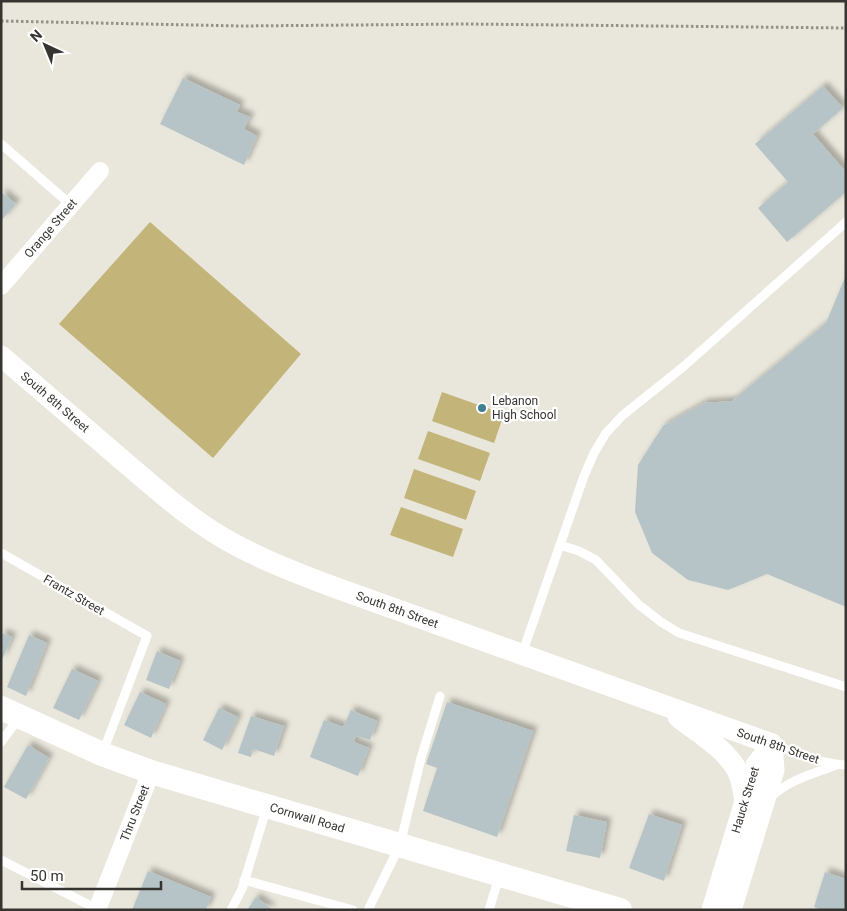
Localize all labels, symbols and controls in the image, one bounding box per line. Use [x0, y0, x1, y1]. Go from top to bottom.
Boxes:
north arrow [20, 20, 70, 70]
text: N [27, 26, 45, 45]
street label: Orange Street [21, 196, 80, 261]
street label: South 8th Street [18, 369, 92, 435]
place label: Lebanon High School [492, 394, 556, 422]
marker: Lebanon High School [476, 402, 488, 414]
street label: Frantz Street [41, 572, 107, 618]
street label: South 8th Street [354, 589, 440, 631]
street label: South 8th Street [735, 725, 821, 767]
street label: Hauck Street [729, 765, 762, 835]
street label: Thru Street [118, 783, 152, 843]
street label: Cornwall Road [268, 800, 346, 836]
scale bar [22, 858, 161, 890]
text: 50 m [30, 867, 64, 885]

